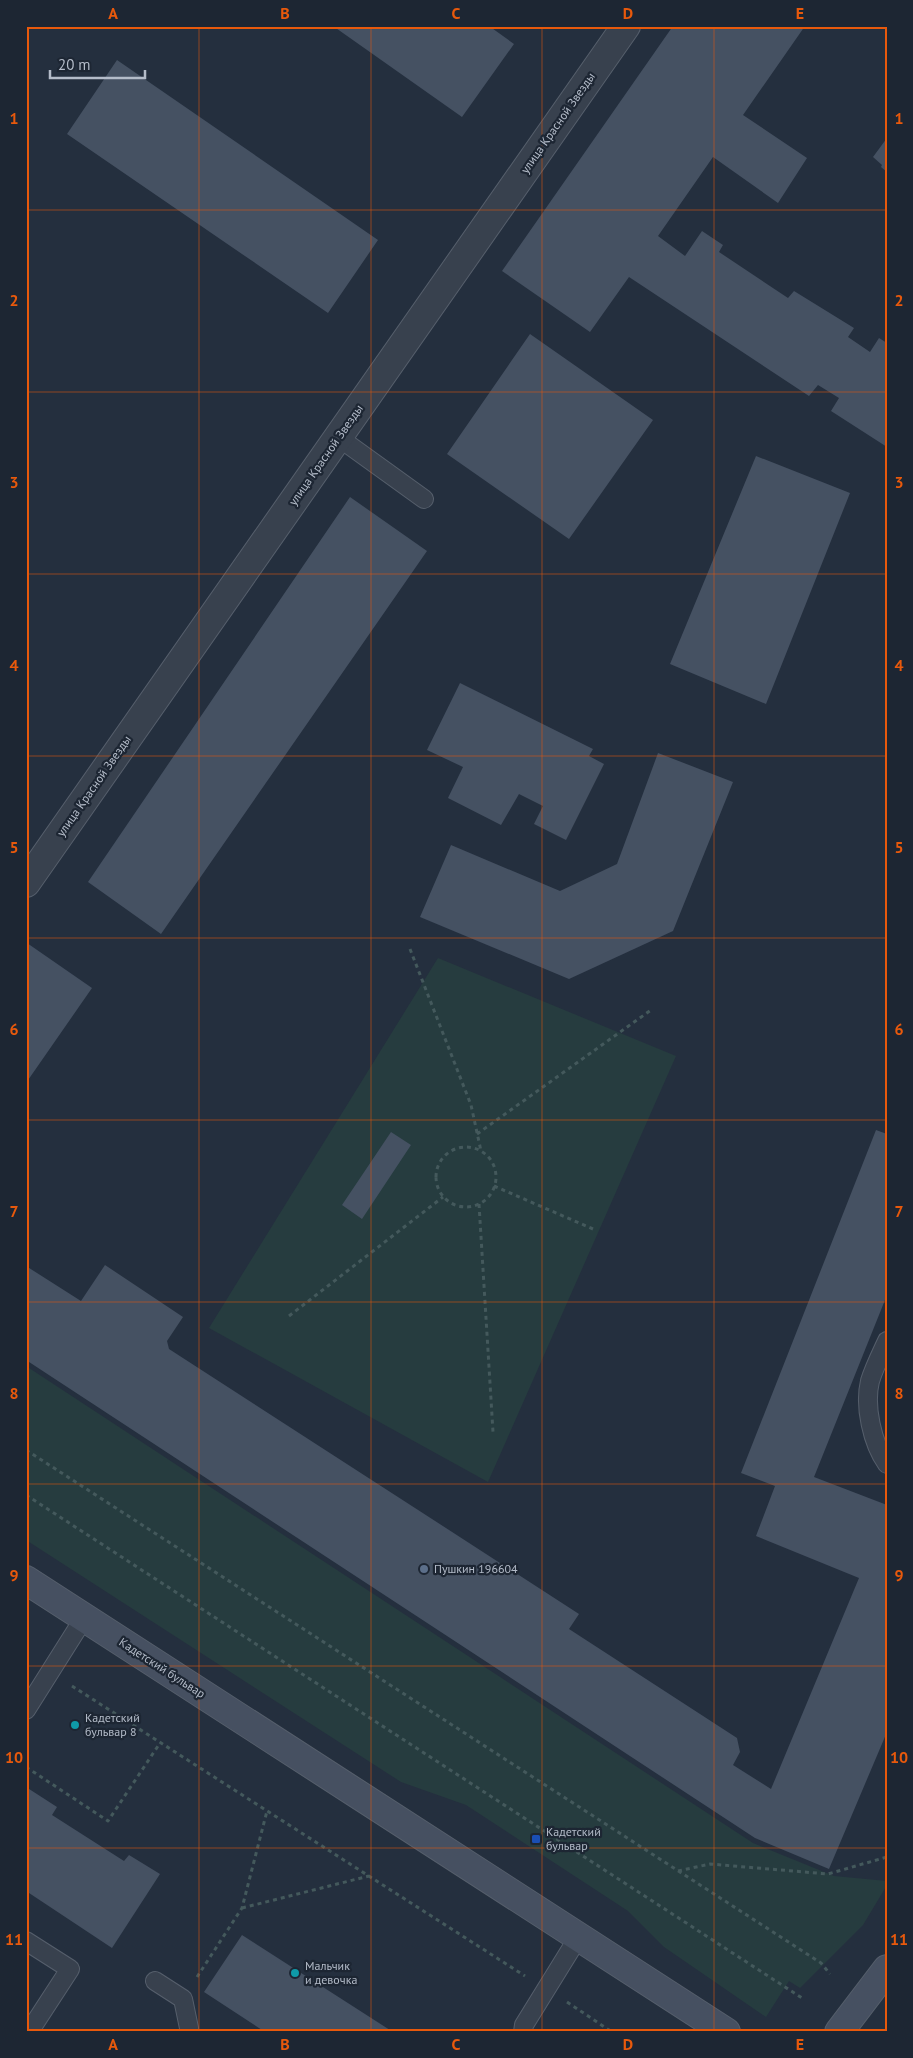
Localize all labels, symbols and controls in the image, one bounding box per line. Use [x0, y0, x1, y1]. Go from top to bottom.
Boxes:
text: A [108, 3, 118, 23]
text: B [280, 3, 290, 23]
text: C [452, 3, 461, 23]
text: D [623, 3, 633, 23]
text: E [796, 3, 804, 23]
scale bar [50, 48, 145, 80]
text: 20 m [58, 55, 91, 74]
street label: улица Красной Звезды [517, 69, 598, 176]
text: 1 [9, 108, 19, 128]
text: 1 [894, 108, 904, 128]
text: 2 [9, 290, 19, 310]
text: 2 [894, 290, 904, 310]
street label: улица Красной Звезды [285, 401, 366, 508]
text: 3 [9, 472, 19, 492]
text: 3 [894, 472, 904, 492]
text: 4 [9, 655, 19, 675]
text: 4 [894, 655, 904, 675]
street label: улица Красной Звезды [53, 732, 134, 839]
text: 5 [9, 837, 19, 857]
text: 5 [894, 837, 904, 857]
text: 6 [9, 1019, 19, 1039]
text: 6 [894, 1019, 904, 1039]
text: 7 [9, 1201, 19, 1221]
text: 7 [894, 1201, 904, 1221]
text: 8 [9, 1383, 19, 1403]
text: 8 [894, 1383, 904, 1403]
place label: Пушкин 196604 [434, 1561, 518, 1576]
marker: Пушкин 196604 [418, 1563, 430, 1575]
text: 9 [9, 1565, 19, 1585]
text: 9 [894, 1565, 904, 1585]
street label: Кадетский бульвар [116, 1634, 208, 1701]
place label: Кадетский бульвар 8 [85, 1710, 140, 1739]
marker: Кадетский бульвар 8 [69, 1719, 81, 1731]
text: 10 [5, 1747, 23, 1767]
text: 10 [890, 1747, 908, 1767]
place label: Кадетский бульвар [546, 1824, 601, 1853]
marker: Кадетский бульвар [530, 1833, 542, 1845]
text: 11 [5, 1929, 23, 1949]
text: 11 [890, 1929, 908, 1949]
place label: Мальчик и девочка [305, 1958, 357, 1987]
marker: Мальчик и девочка [289, 1967, 301, 1979]
text: A [108, 2034, 118, 2054]
text: B [280, 2034, 290, 2054]
text: C [452, 2034, 461, 2054]
text: D [623, 2034, 633, 2054]
text: E [796, 2034, 804, 2054]

